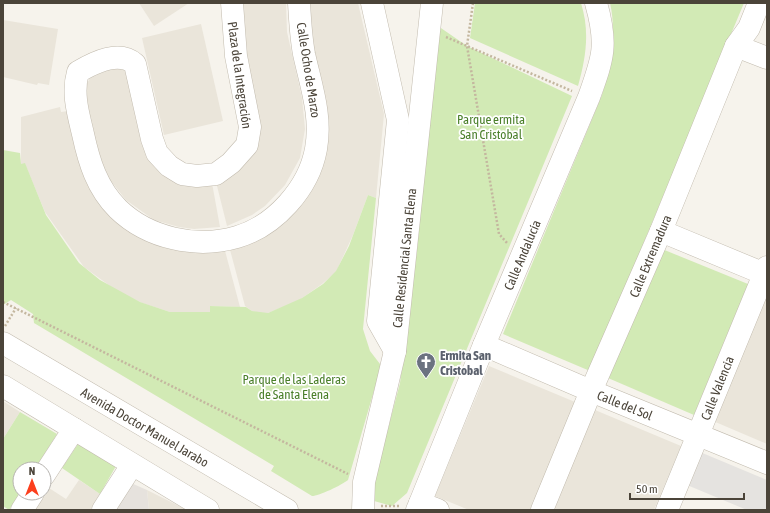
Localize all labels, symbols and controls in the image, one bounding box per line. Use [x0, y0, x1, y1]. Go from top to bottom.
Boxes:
street label: Plaza de la Integración [225, 21, 254, 130]
street label: Calle Ocho de Marzo [294, 21, 323, 119]
park label: Parque ermita San Cristobal [457, 112, 525, 142]
street label: Calle Residencial Santa Elena [390, 188, 419, 329]
street label: Calle Extremadura [626, 213, 675, 300]
street label: Calle Andalucía [501, 218, 544, 293]
place label: Ermita San Cristobal [440, 348, 491, 378]
church icon: Ermita San Cristobal [415, 351, 437, 379]
street label: Calle Valencia [698, 354, 737, 422]
park label: Parque de las Laderas de Santa Elena [242, 372, 346, 402]
street label: Avenida Doctor Manuel Jarabo [78, 385, 211, 470]
street label: Calle del Sol [595, 388, 655, 424]
north arrow [12, 461, 52, 501]
text: N [29, 465, 35, 477]
scale bar [630, 475, 744, 501]
text: 50 m [636, 482, 658, 496]

